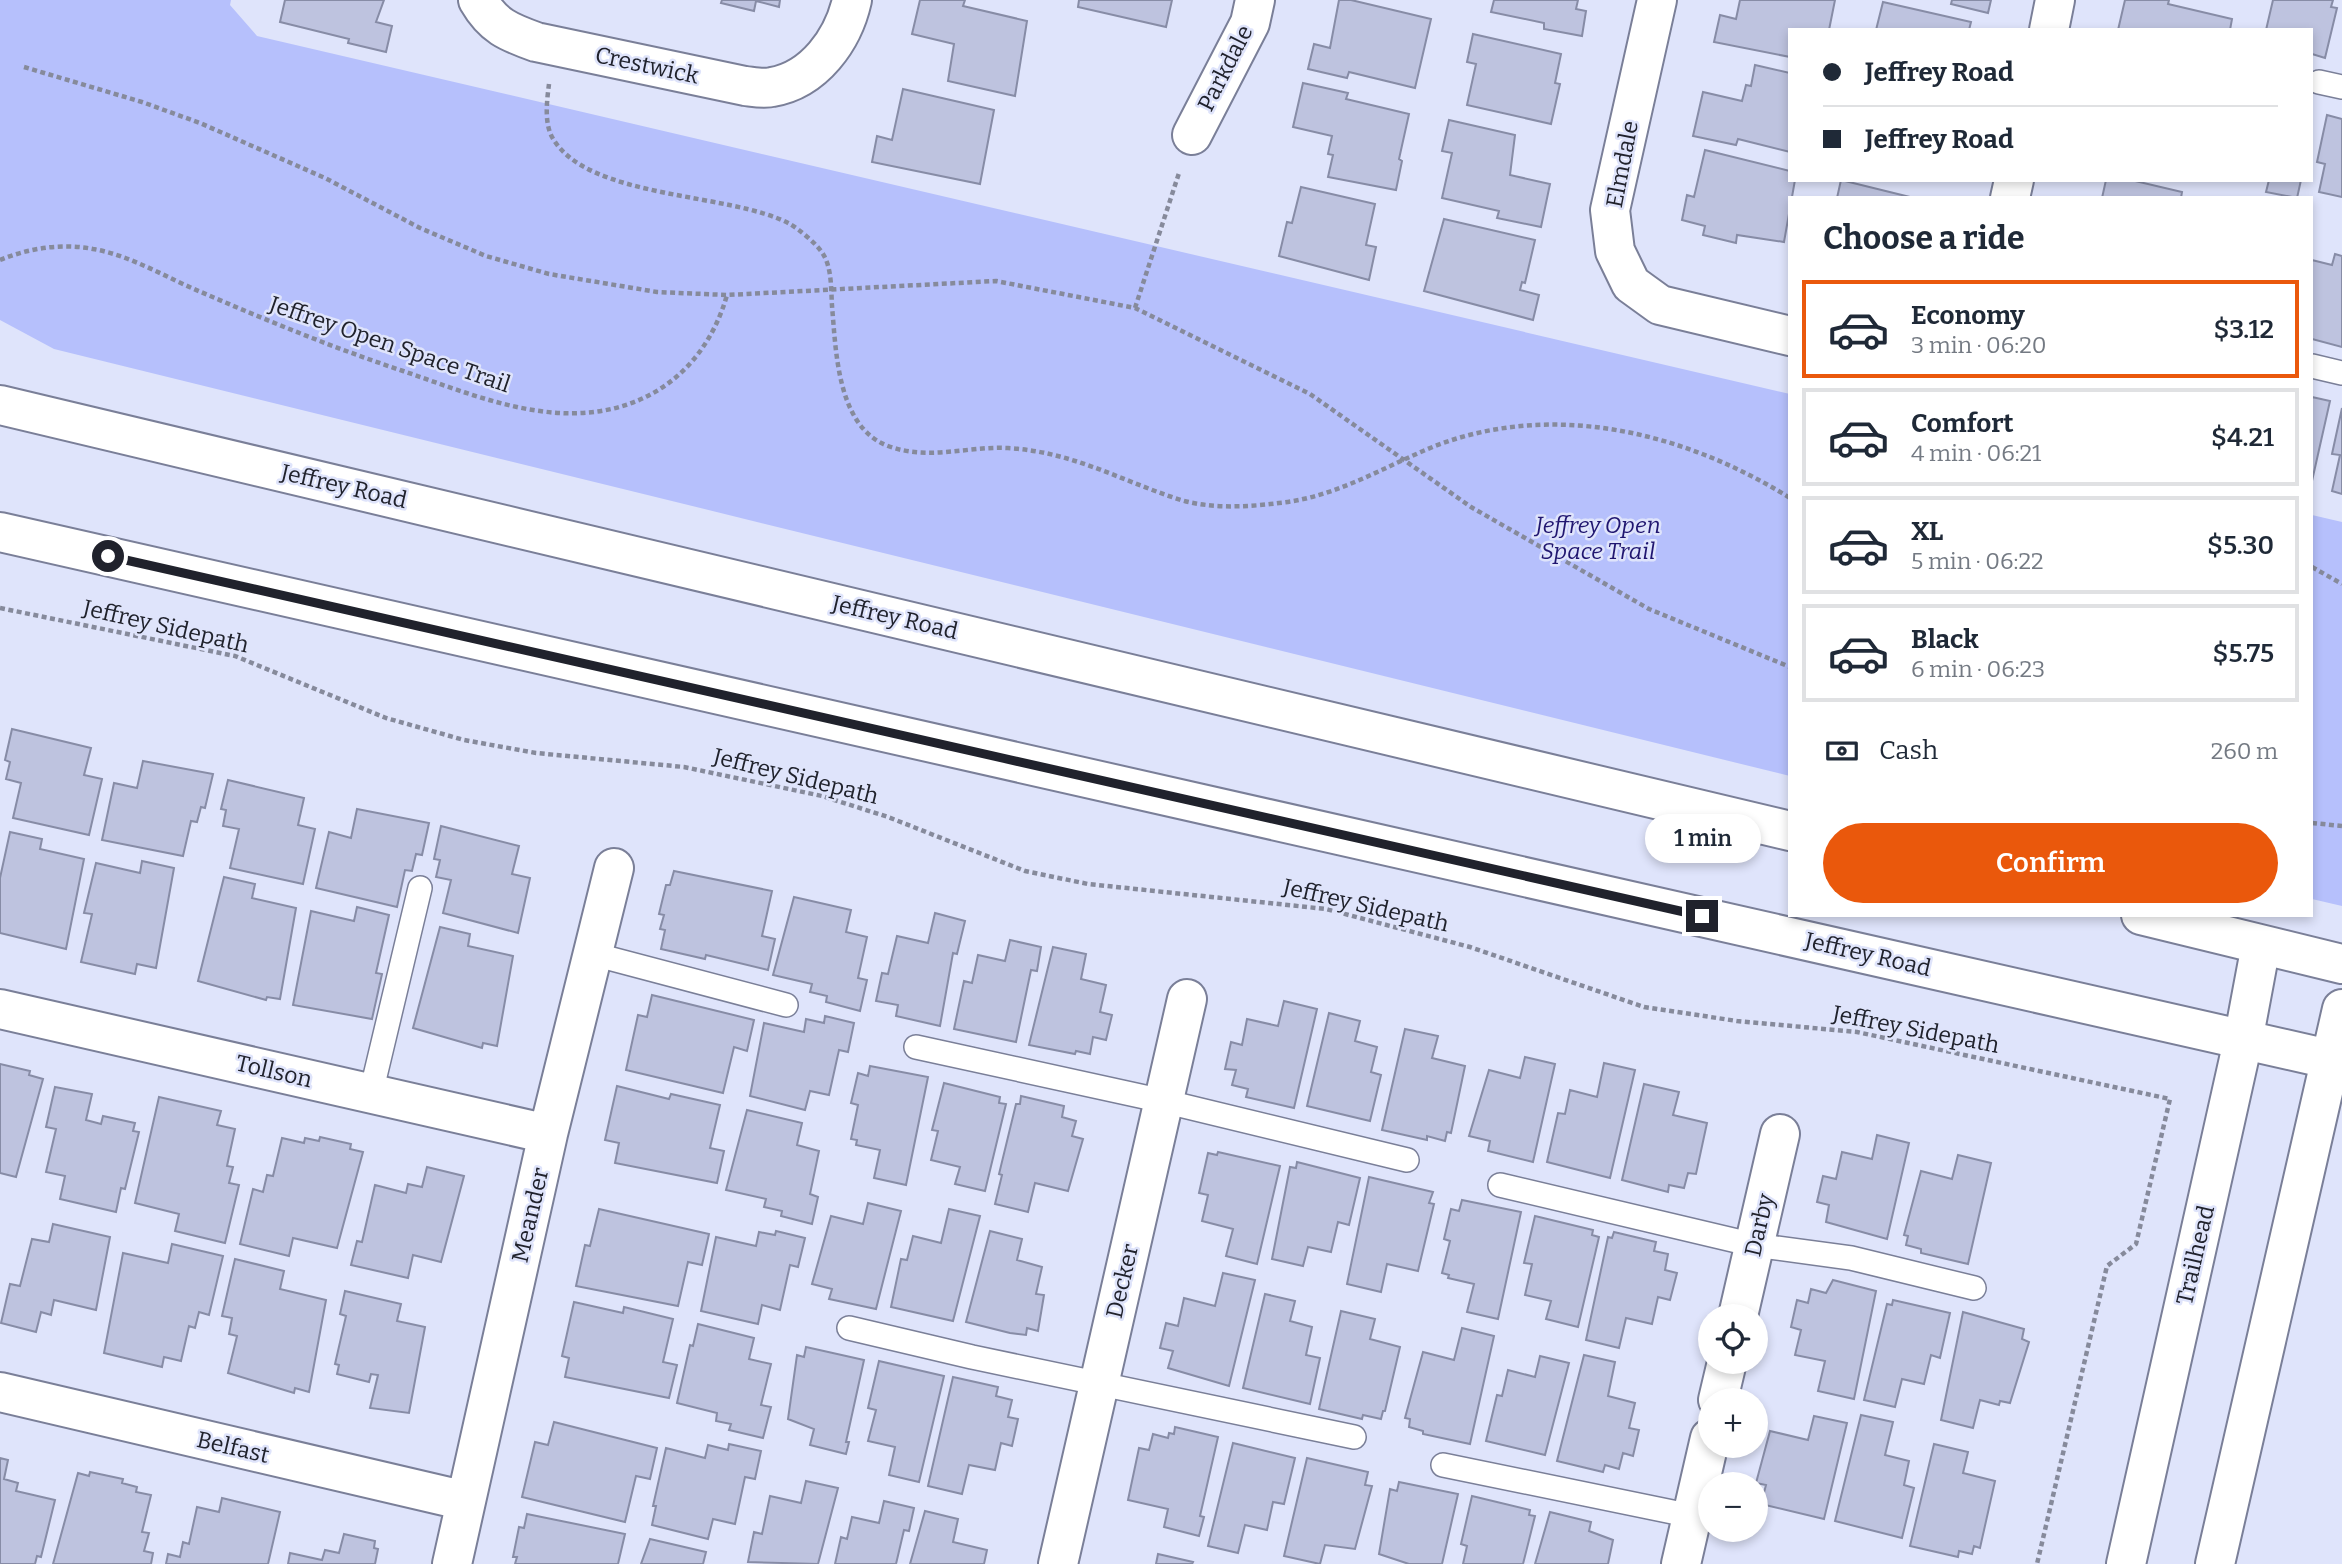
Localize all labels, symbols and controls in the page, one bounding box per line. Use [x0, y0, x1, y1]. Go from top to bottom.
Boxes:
street label: Parkdale [1191, 20, 1259, 116]
street label: Crestwick [593, 40, 701, 90]
text: Jeffrey Road [1865, 57, 2014, 88]
street label: Elmdale [1600, 118, 1644, 210]
text: Jeffrey Road [1865, 124, 2014, 155]
text: Choose a ride [1823, 219, 2024, 257]
street label: Jeffrey Open Space Trail [265, 289, 514, 399]
icon: car [1827, 298, 1890, 361]
text: Economy [1911, 300, 2025, 331]
text: $3.12 [2214, 314, 2274, 345]
text: 3 min · 06:20 [1911, 331, 2046, 359]
icon: car [1827, 406, 1890, 469]
text: Comfort [1911, 408, 2014, 439]
text: $4.21 [2211, 422, 2274, 453]
text: 4 min · 06:21 [1911, 439, 2041, 467]
street label: Jeffrey Road [277, 458, 410, 514]
park label: Jeffrey Open Space Trail [1533, 511, 1661, 565]
icon: car [1827, 514, 1890, 577]
text: XL [1911, 516, 1943, 547]
text: $5.30 [2207, 530, 2274, 561]
route start [92, 540, 124, 572]
text: 5 min · 06:22 [1911, 547, 2043, 575]
street label: Jeffrey Road [828, 589, 961, 645]
street label: Jeffrey Sidepath [79, 593, 252, 659]
icon: car [1827, 622, 1890, 685]
text: Black [1911, 624, 1979, 655]
text: $5.75 [2213, 638, 2274, 669]
text: 6 min · 06:23 [1911, 655, 2045, 683]
icon: cash [1823, 732, 1861, 770]
text: Cash [1879, 735, 1938, 766]
text: 260 m [2211, 737, 2278, 765]
street label: Jeffrey Sidepath [710, 742, 881, 810]
callout: 1 min [1644, 814, 1760, 864]
button: Confirm [1823, 823, 2278, 903]
text: 1 min [1674, 824, 1732, 852]
street label: Jeffrey Sidepath [1279, 872, 1452, 938]
route end [1686, 900, 1718, 932]
street label: Jeffrey Road [1801, 926, 1934, 982]
street label: Jeffrey Sidepath [1829, 999, 2002, 1059]
street label: Tollson [233, 1049, 315, 1093]
street label: Meander [506, 1165, 554, 1265]
street label: Darby [1738, 1190, 1780, 1259]
street label: Trailhead [2170, 1202, 2220, 1308]
street label: Decker [1100, 1241, 1144, 1321]
map controls [1698, 1304, 1768, 1542]
button: locate [1698, 1304, 1768, 1374]
button: + [1698, 1388, 1768, 1458]
street label: Belfast [194, 1425, 272, 1469]
button: − [1698, 1472, 1768, 1542]

